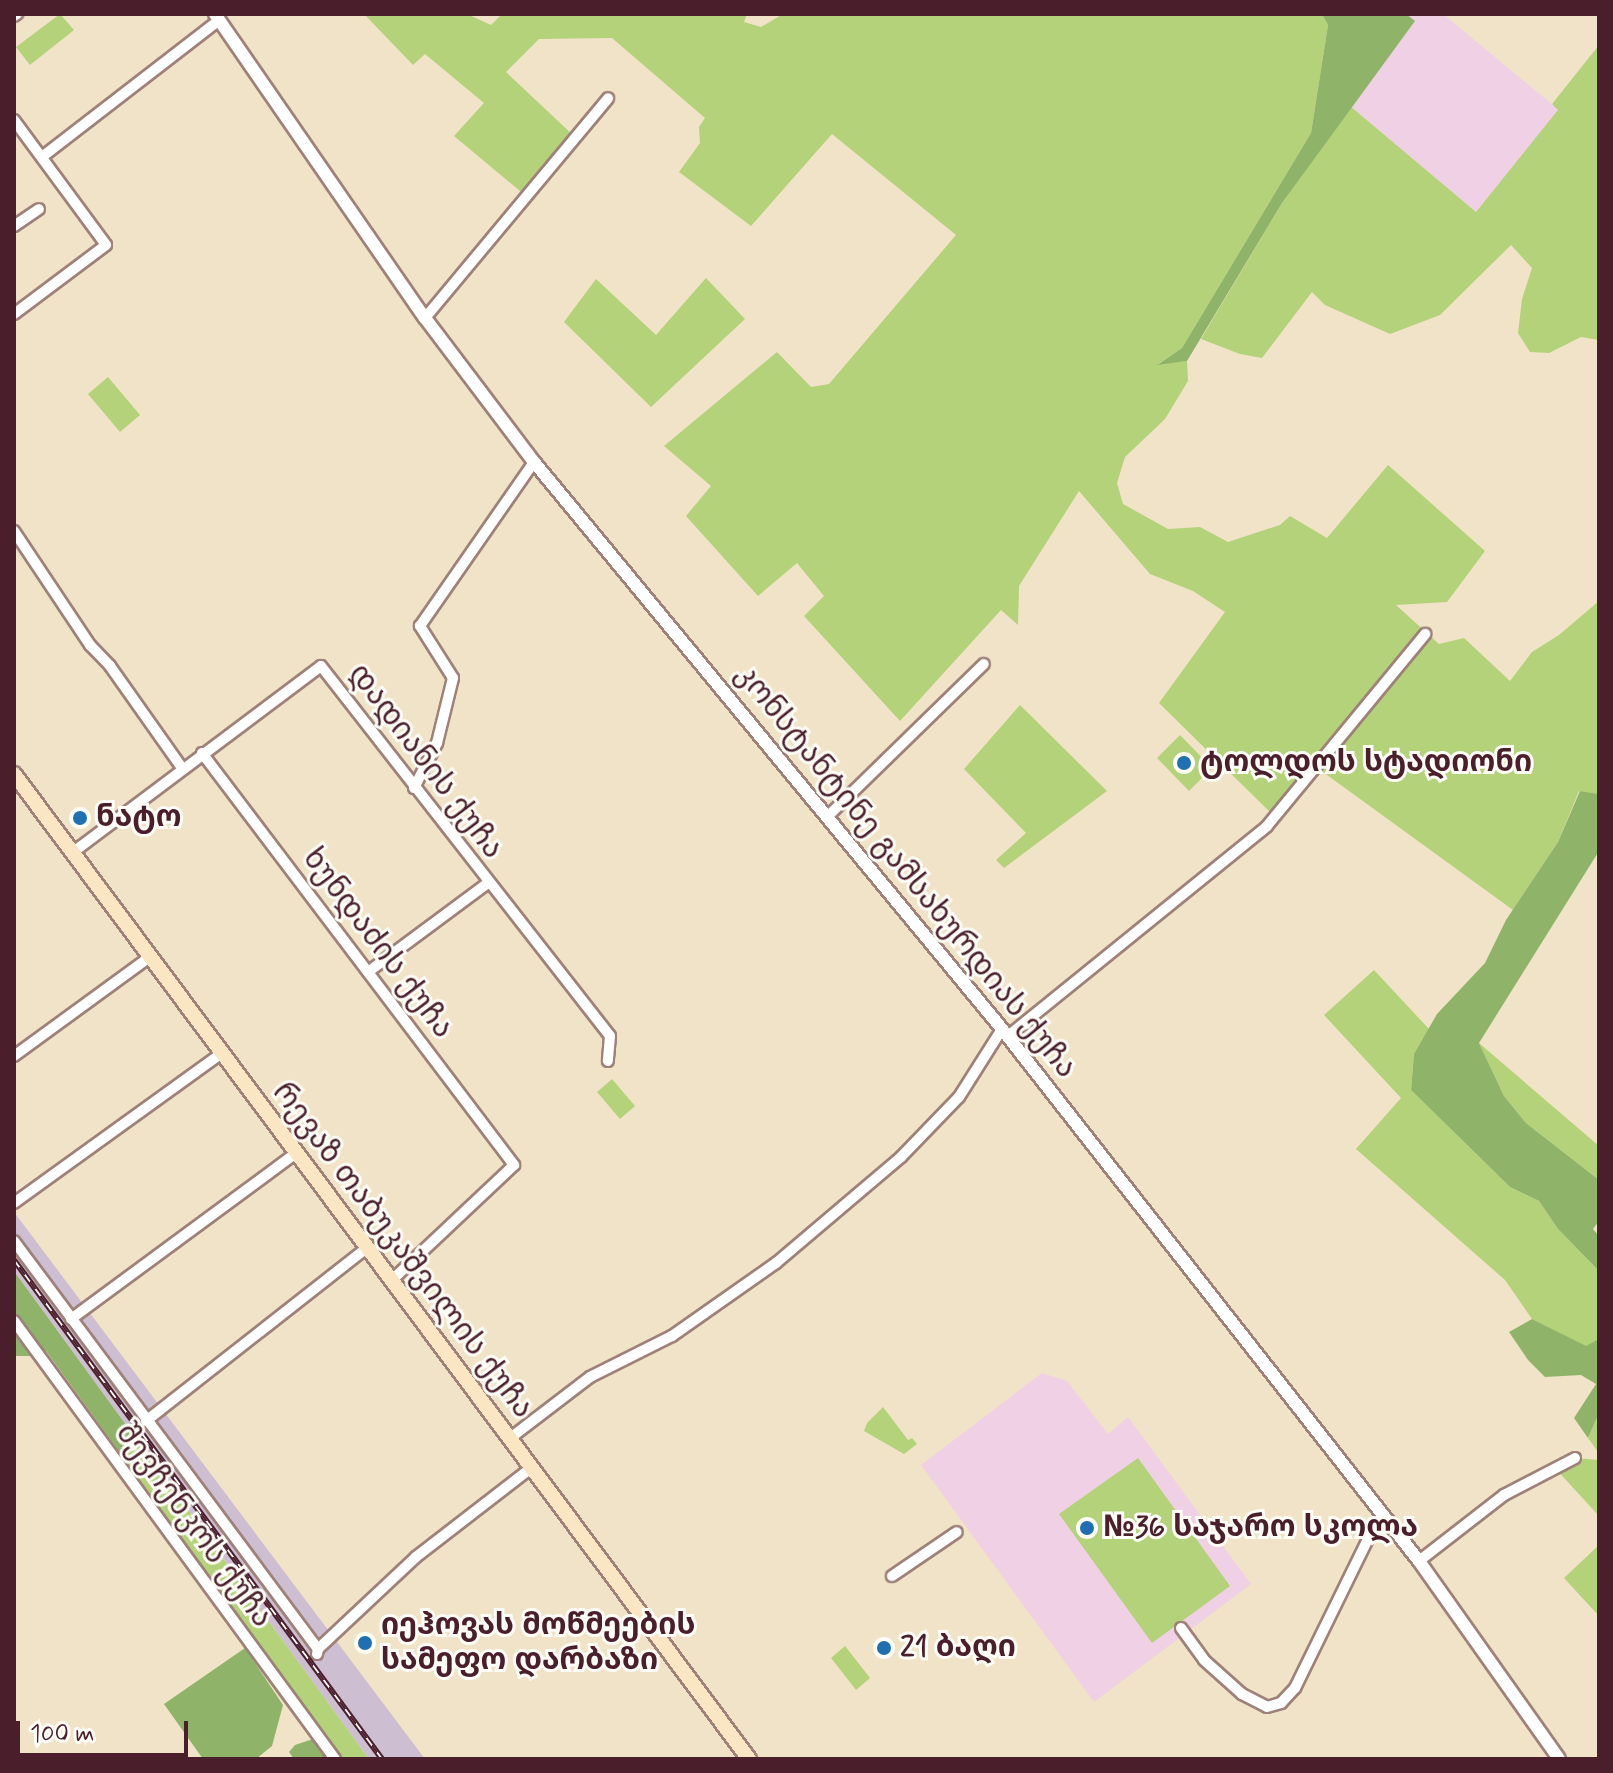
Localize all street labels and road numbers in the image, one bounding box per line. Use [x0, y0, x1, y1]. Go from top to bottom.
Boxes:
street label: დადიანის ქუჩა [340, 657, 510, 867]
street label: კონსტანტინე გამსახურდიას ქუჩა [727, 658, 1083, 1086]
street label: ხუნდაძის ქუჩა [294, 842, 460, 1046]
street label: რევაზ თაბუკაშვილის ქუჩა [264, 1076, 540, 1426]
street label: შევჩენკოს ქუჩა [107, 1417, 279, 1635]

